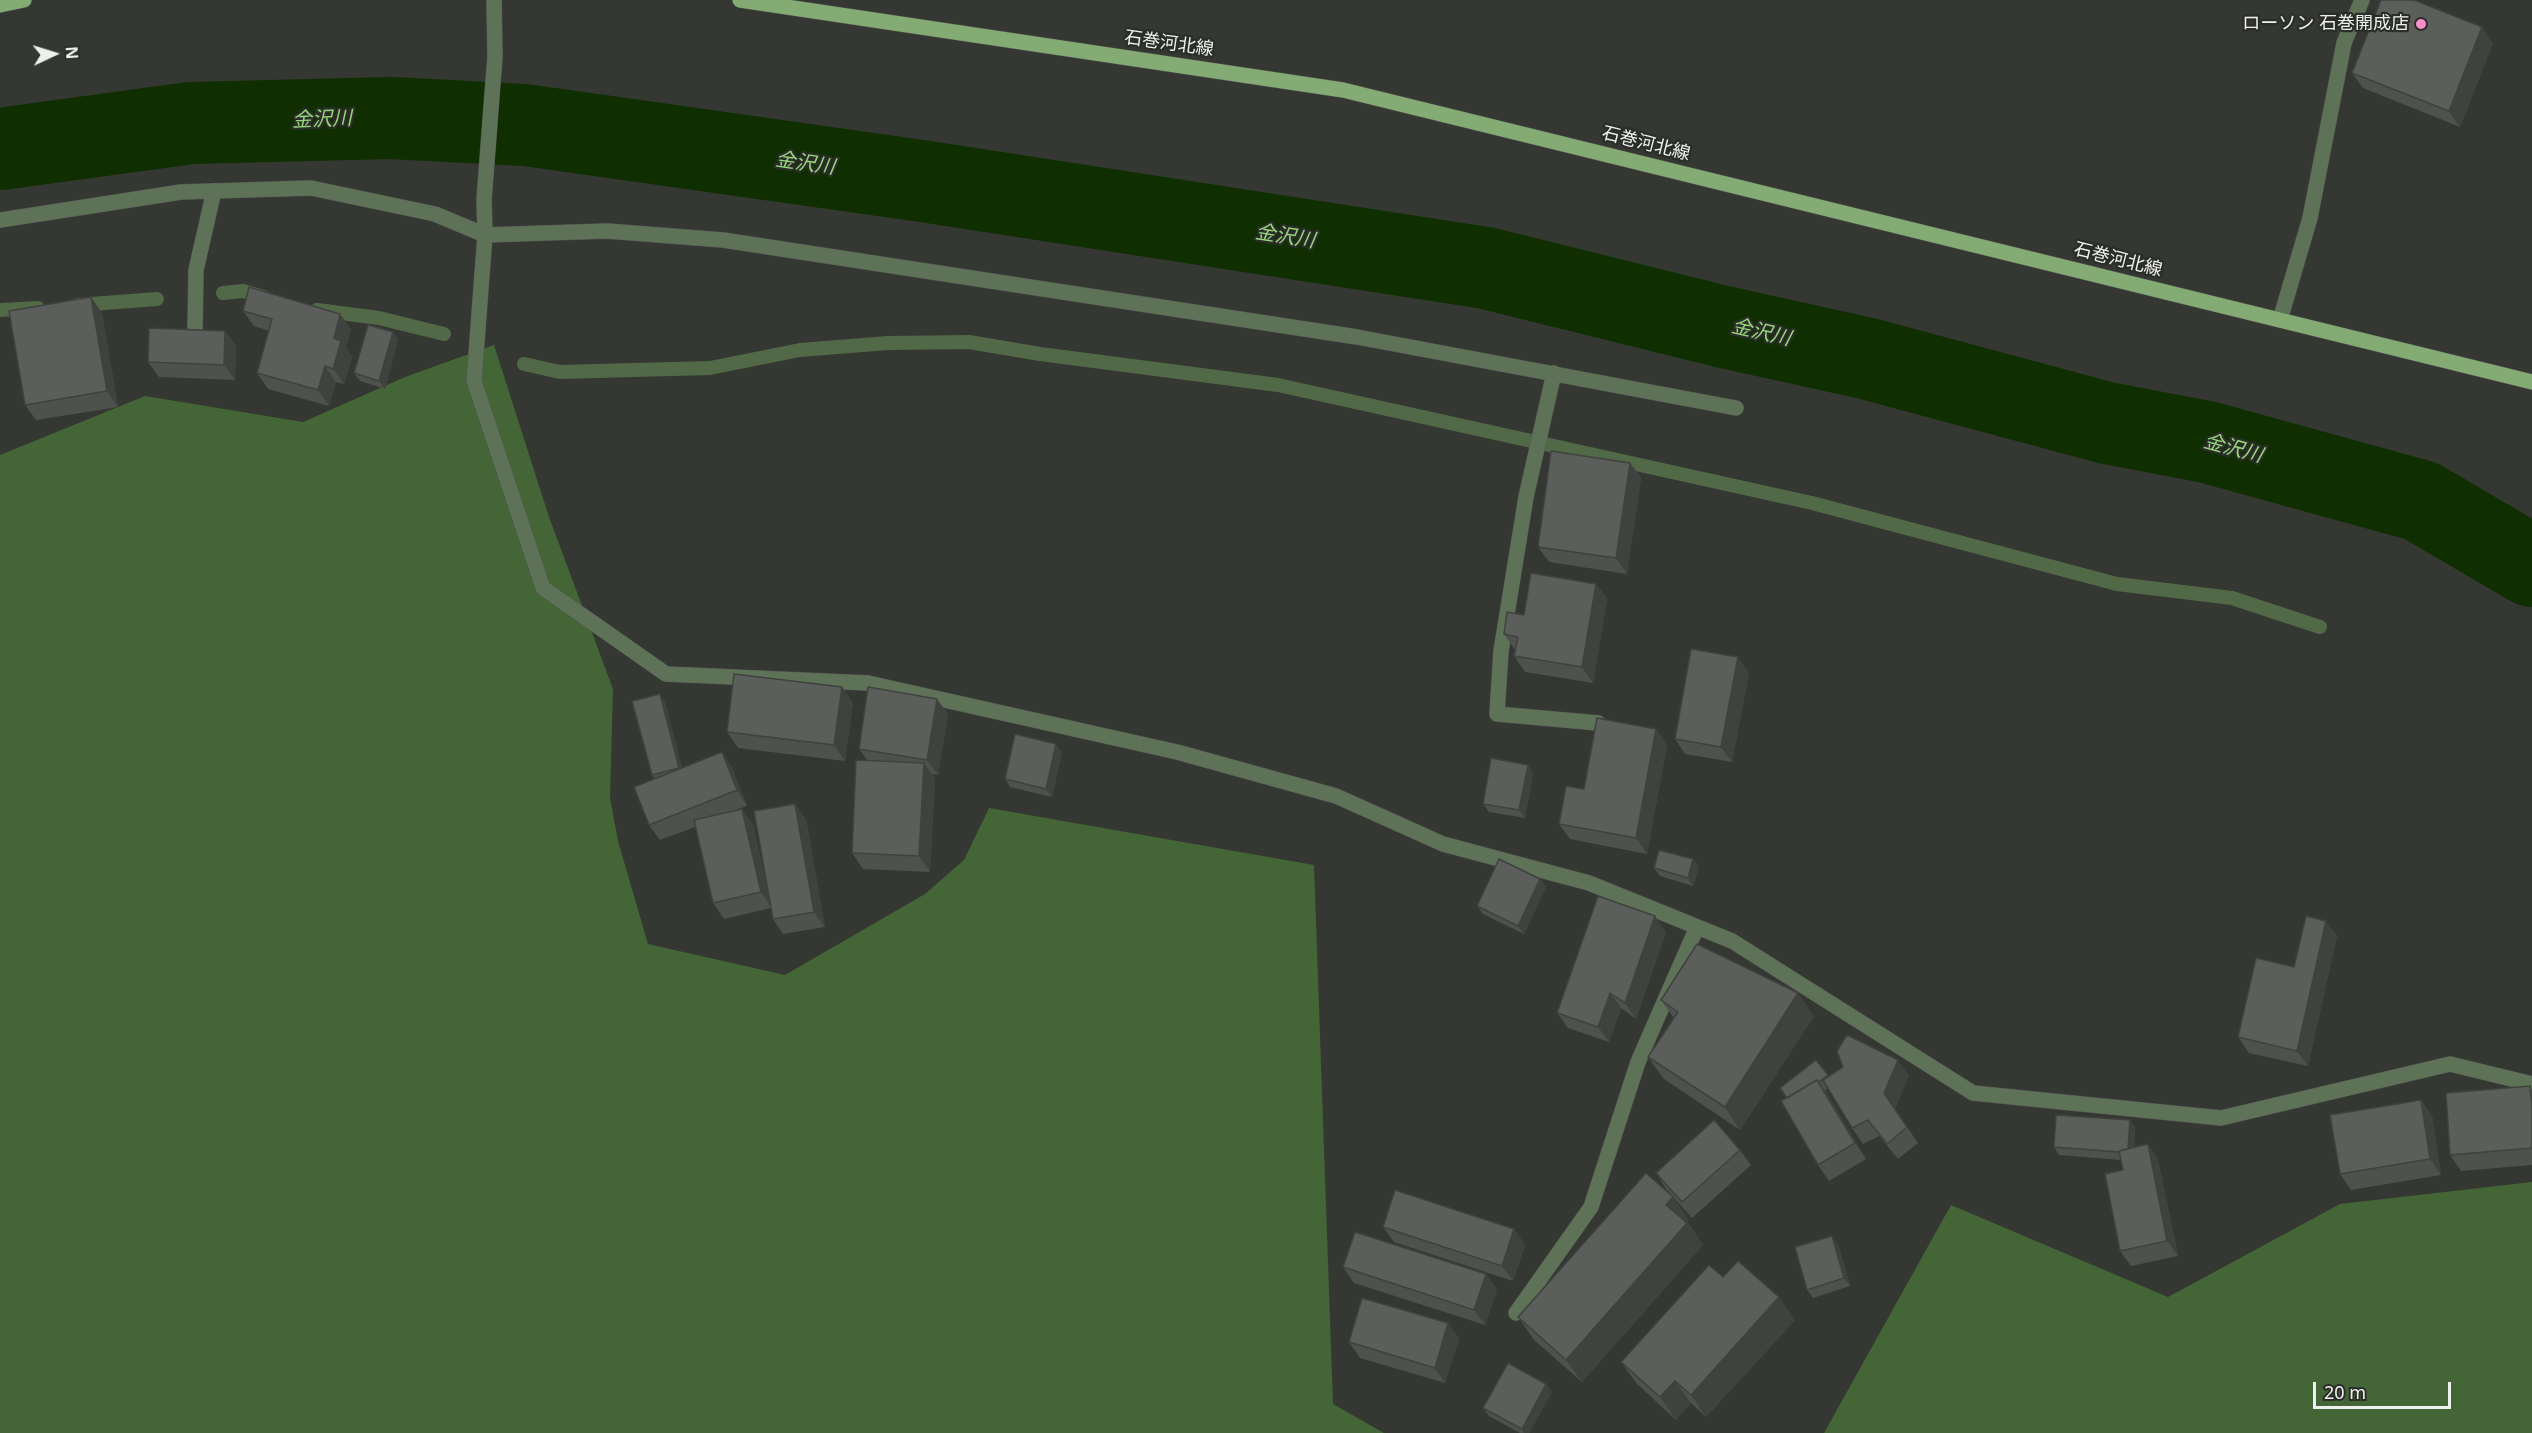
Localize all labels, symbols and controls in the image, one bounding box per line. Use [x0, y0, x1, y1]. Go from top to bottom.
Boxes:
place label: ローソン 石巻開成店 [2242, 13, 2409, 35]
marker: ローソン 石巻開成店 [2414, 17, 2428, 31]
north arrow [24, 24, 84, 84]
street label: 石巻河北線 [1123, 27, 1215, 61]
text: N [61, 45, 83, 60]
water label: 金沢川 [292, 107, 352, 133]
street label: 石巻河北線 [1600, 123, 1692, 165]
water label: 金沢川 [774, 148, 836, 180]
water label: 金沢川 [1253, 220, 1317, 254]
street label: 石巻河北線 [2072, 239, 2164, 281]
water label: 金沢川 [1729, 315, 1793, 351]
water label: 金沢川 [2201, 430, 2265, 468]
scale bar [2316, 1370, 2454, 1408]
text: 20 m [2324, 1380, 2366, 1404]

